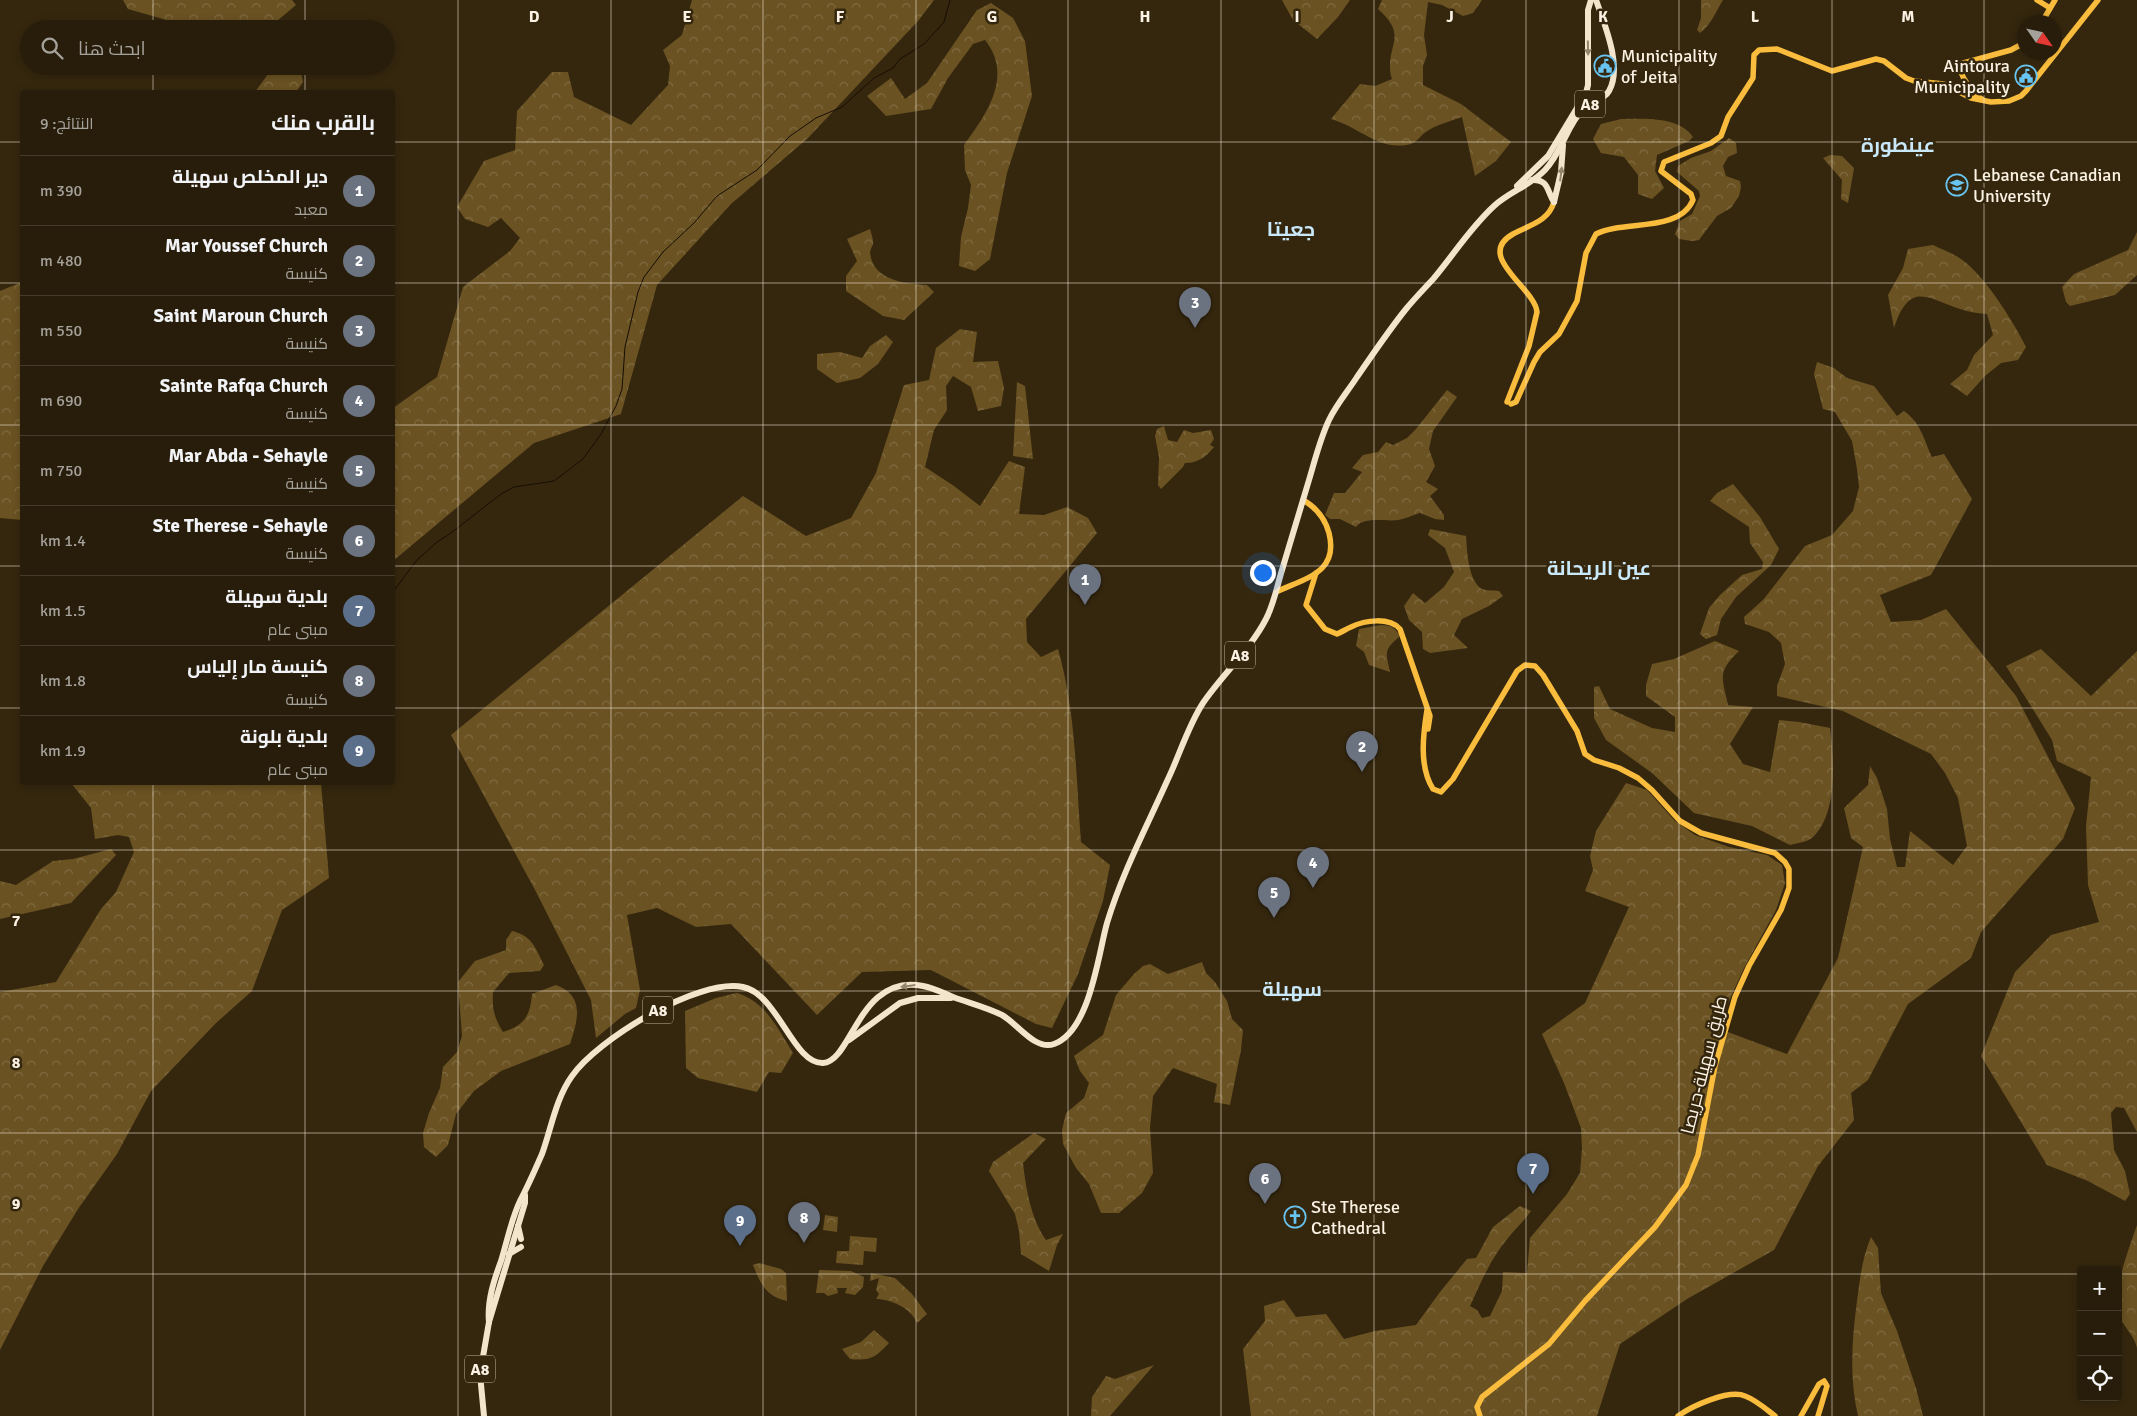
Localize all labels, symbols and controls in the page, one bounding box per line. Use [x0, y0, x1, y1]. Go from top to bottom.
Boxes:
text: D [529, 7, 540, 27]
text: E [682, 7, 692, 27]
text: F [836, 7, 845, 27]
text: G [987, 7, 997, 27]
text: H [1140, 7, 1150, 27]
text: I [1294, 7, 1300, 27]
text: J [1446, 7, 1454, 27]
text: K [1598, 7, 1608, 27]
text: L [1751, 7, 1760, 27]
text: M [1901, 7, 1915, 27]
north arrow [2017, 15, 2062, 60]
search box [20, 20, 395, 75]
icon: search [38, 34, 66, 62]
text: ابحث هنا [78, 37, 146, 61]
one-way arrow [1584, 41, 1592, 57]
place label: Municipality of Jeita [1621, 45, 1718, 88]
public building icon: Municipality of Jeita [1593, 54, 1617, 78]
place label: Aintoura Municipality [1914, 55, 2011, 98]
public building icon: Aintoura Municipality [2014, 64, 2038, 88]
road number: A8 [1575, 90, 1605, 118]
text: بالقرب منك [271, 110, 375, 136]
text: النتائج: 9 [40, 114, 94, 134]
district label: عينطورة [1861, 133, 1935, 158]
place label: Lebanese Canadian University [1973, 164, 2121, 207]
text: دير المخلص سهيلة [172, 165, 328, 189]
one-way arrow [1557, 166, 1565, 182]
school or university icon: Lebanese Canadian University [1945, 173, 1969, 197]
text: 390 m [40, 181, 82, 201]
text: 1 [355, 181, 363, 201]
text: معبد [294, 200, 328, 220]
district label: جعيتا [1267, 217, 1315, 242]
text: Mar Youssef Church [165, 234, 328, 258]
text: 480 m [40, 251, 82, 271]
text: 2 [355, 251, 363, 271]
text: كنيسة [286, 264, 328, 284]
pin: 3 [1179, 287, 1211, 328]
text: Saint Maroun Church [154, 304, 328, 328]
text: 550 m [40, 321, 82, 341]
text: 3 [355, 321, 363, 341]
text: كنيسة [286, 334, 328, 354]
text: Sainte Rafqa Church [160, 374, 328, 398]
text: 690 m [40, 391, 82, 411]
text: 4 [355, 391, 363, 411]
text: كنيسة [286, 404, 328, 424]
text: Mar Abda - Sehayle [168, 444, 328, 468]
text: 750 m [40, 461, 82, 481]
text: 5 [355, 461, 363, 481]
text: كنيسة [286, 474, 328, 494]
text: Ste Therese - Sehayle [153, 514, 328, 538]
text: 1.4 km [40, 531, 86, 551]
text: 6 [355, 531, 363, 551]
text: كنيسة [286, 544, 328, 564]
district label: عين الريحانة [1547, 556, 1651, 581]
your location [1250, 560, 1276, 586]
pin: 1 [1069, 564, 1101, 605]
text: بلدية سهيلة [225, 585, 328, 609]
text: 1.5 km [40, 601, 86, 621]
text: 7 [355, 601, 363, 621]
text: مبنى عام [268, 620, 328, 640]
road number: A8 [1225, 642, 1255, 668]
text: كنيسة مار إلياس [187, 655, 328, 679]
text: 1.8 km [40, 671, 86, 691]
text: 8 [355, 671, 363, 691]
text: كنيسة [286, 690, 328, 710]
text: بلدية بلونة [240, 725, 328, 749]
pin: 2 [1346, 731, 1378, 772]
text: 1.9 km [40, 741, 86, 761]
text: 9 [355, 741, 363, 761]
text: مبنى عام [268, 760, 328, 780]
pin: 4 [1297, 847, 1329, 888]
pin: 5 [1258, 877, 1290, 918]
text: 7 [12, 911, 21, 931]
district label: سهيلة [1262, 977, 1322, 1002]
one-way arrow [900, 982, 916, 990]
street label: طريق سهيلة-حريصا [1676, 994, 1733, 1137]
road number: A8 [643, 996, 673, 1024]
text: 8 [12, 1053, 21, 1073]
pin: 7 [1517, 1153, 1549, 1194]
pin: 6 [1249, 1163, 1281, 1204]
text: 9 [12, 1194, 21, 1214]
place label: Ste Therese Cathedral [1311, 1196, 1400, 1239]
pin: 8 [788, 1202, 820, 1243]
pin: 9 [724, 1205, 756, 1246]
church icon: Ste Therese Cathedral [1283, 1205, 1307, 1229]
map controls [2077, 1266, 2122, 1401]
button: + [2077, 1266, 2122, 1311]
button: − [2077, 1311, 2122, 1356]
road number: A8 [465, 1356, 495, 1382]
button: locate [2077, 1356, 2122, 1401]

